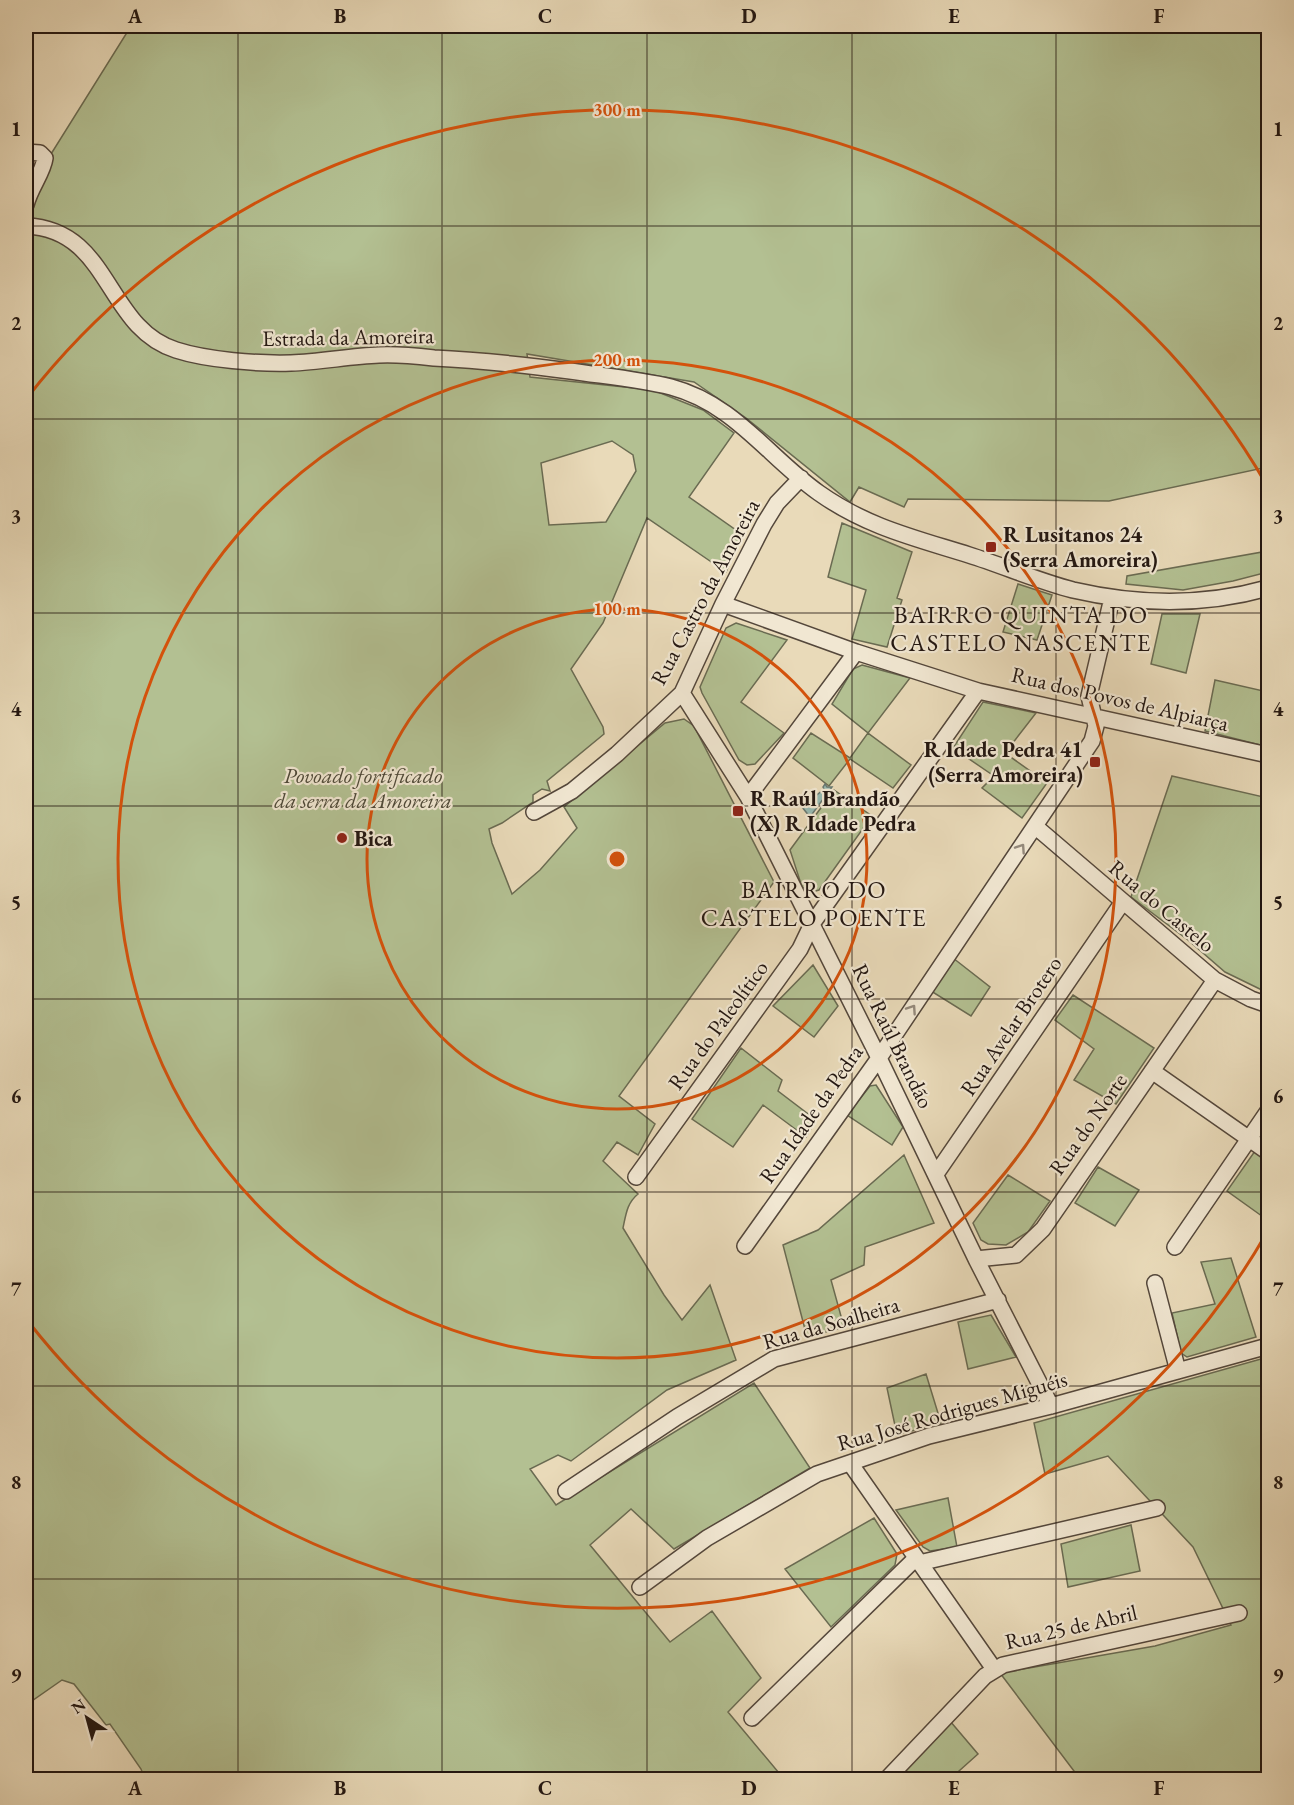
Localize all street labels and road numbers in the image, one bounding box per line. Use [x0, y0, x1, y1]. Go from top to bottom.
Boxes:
street label: Estrada da Amoreira [262, 321, 434, 353]
street label: Rua Castro da Amoreira [644, 494, 766, 690]
street label: Rua dos Povos de Alpiarça [1009, 660, 1232, 738]
street label: Rua do Castelo [1103, 853, 1221, 959]
street label: Rua Avelar Brotero [954, 950, 1069, 1101]
street label: Rua do Paleolítico [661, 954, 775, 1096]
street label: Rua Raúl Brandão [845, 959, 941, 1113]
street label: Rua Idade da Pedra [752, 1039, 870, 1189]
street label: Rua do Norte [1042, 1067, 1134, 1181]
street label: Rua da Soalheira [759, 1290, 903, 1356]
street label: Rua José Rodrigues Miguéis [834, 1364, 1070, 1458]
street label: Rua 25 de Abril [1002, 1598, 1140, 1656]

